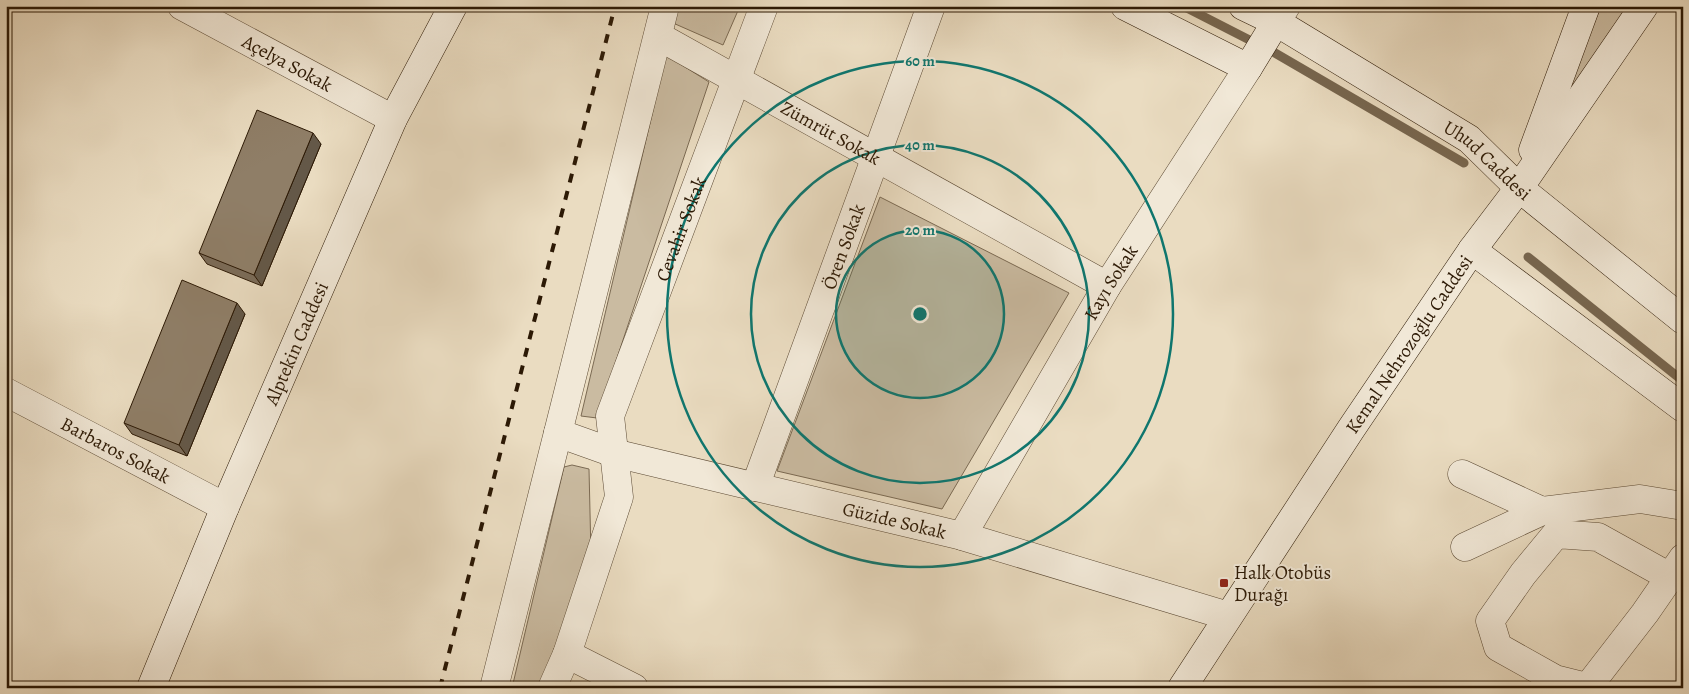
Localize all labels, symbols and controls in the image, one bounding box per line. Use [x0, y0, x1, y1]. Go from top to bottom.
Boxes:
street label: Açelya Sokak [237, 28, 338, 99]
text: 60 m [905, 51, 935, 71]
street label: Zümrüt Sokak [776, 95, 886, 172]
street label: Uhud Caddesi [1438, 115, 1536, 207]
text: 40 m [905, 135, 935, 155]
street label: Cevahir Sokak [650, 173, 713, 285]
street label: Ören Sokak [816, 200, 872, 293]
text: 20 m [905, 220, 935, 240]
street label: Kayı Sokak [1078, 239, 1145, 325]
street label: Kemal Nehrozoğlu Caddesi [1340, 250, 1479, 439]
street label: Alptekin Caddesi [258, 278, 335, 410]
centre of rings [911, 305, 929, 323]
street label: Barbaros Sokak [56, 411, 175, 490]
street label: Güzide Sokak [840, 496, 949, 546]
place label: Halk Otobüs Durağı [1234, 560, 1331, 608]
marker: Halk Otobüs Durağı [1218, 577, 1230, 589]

